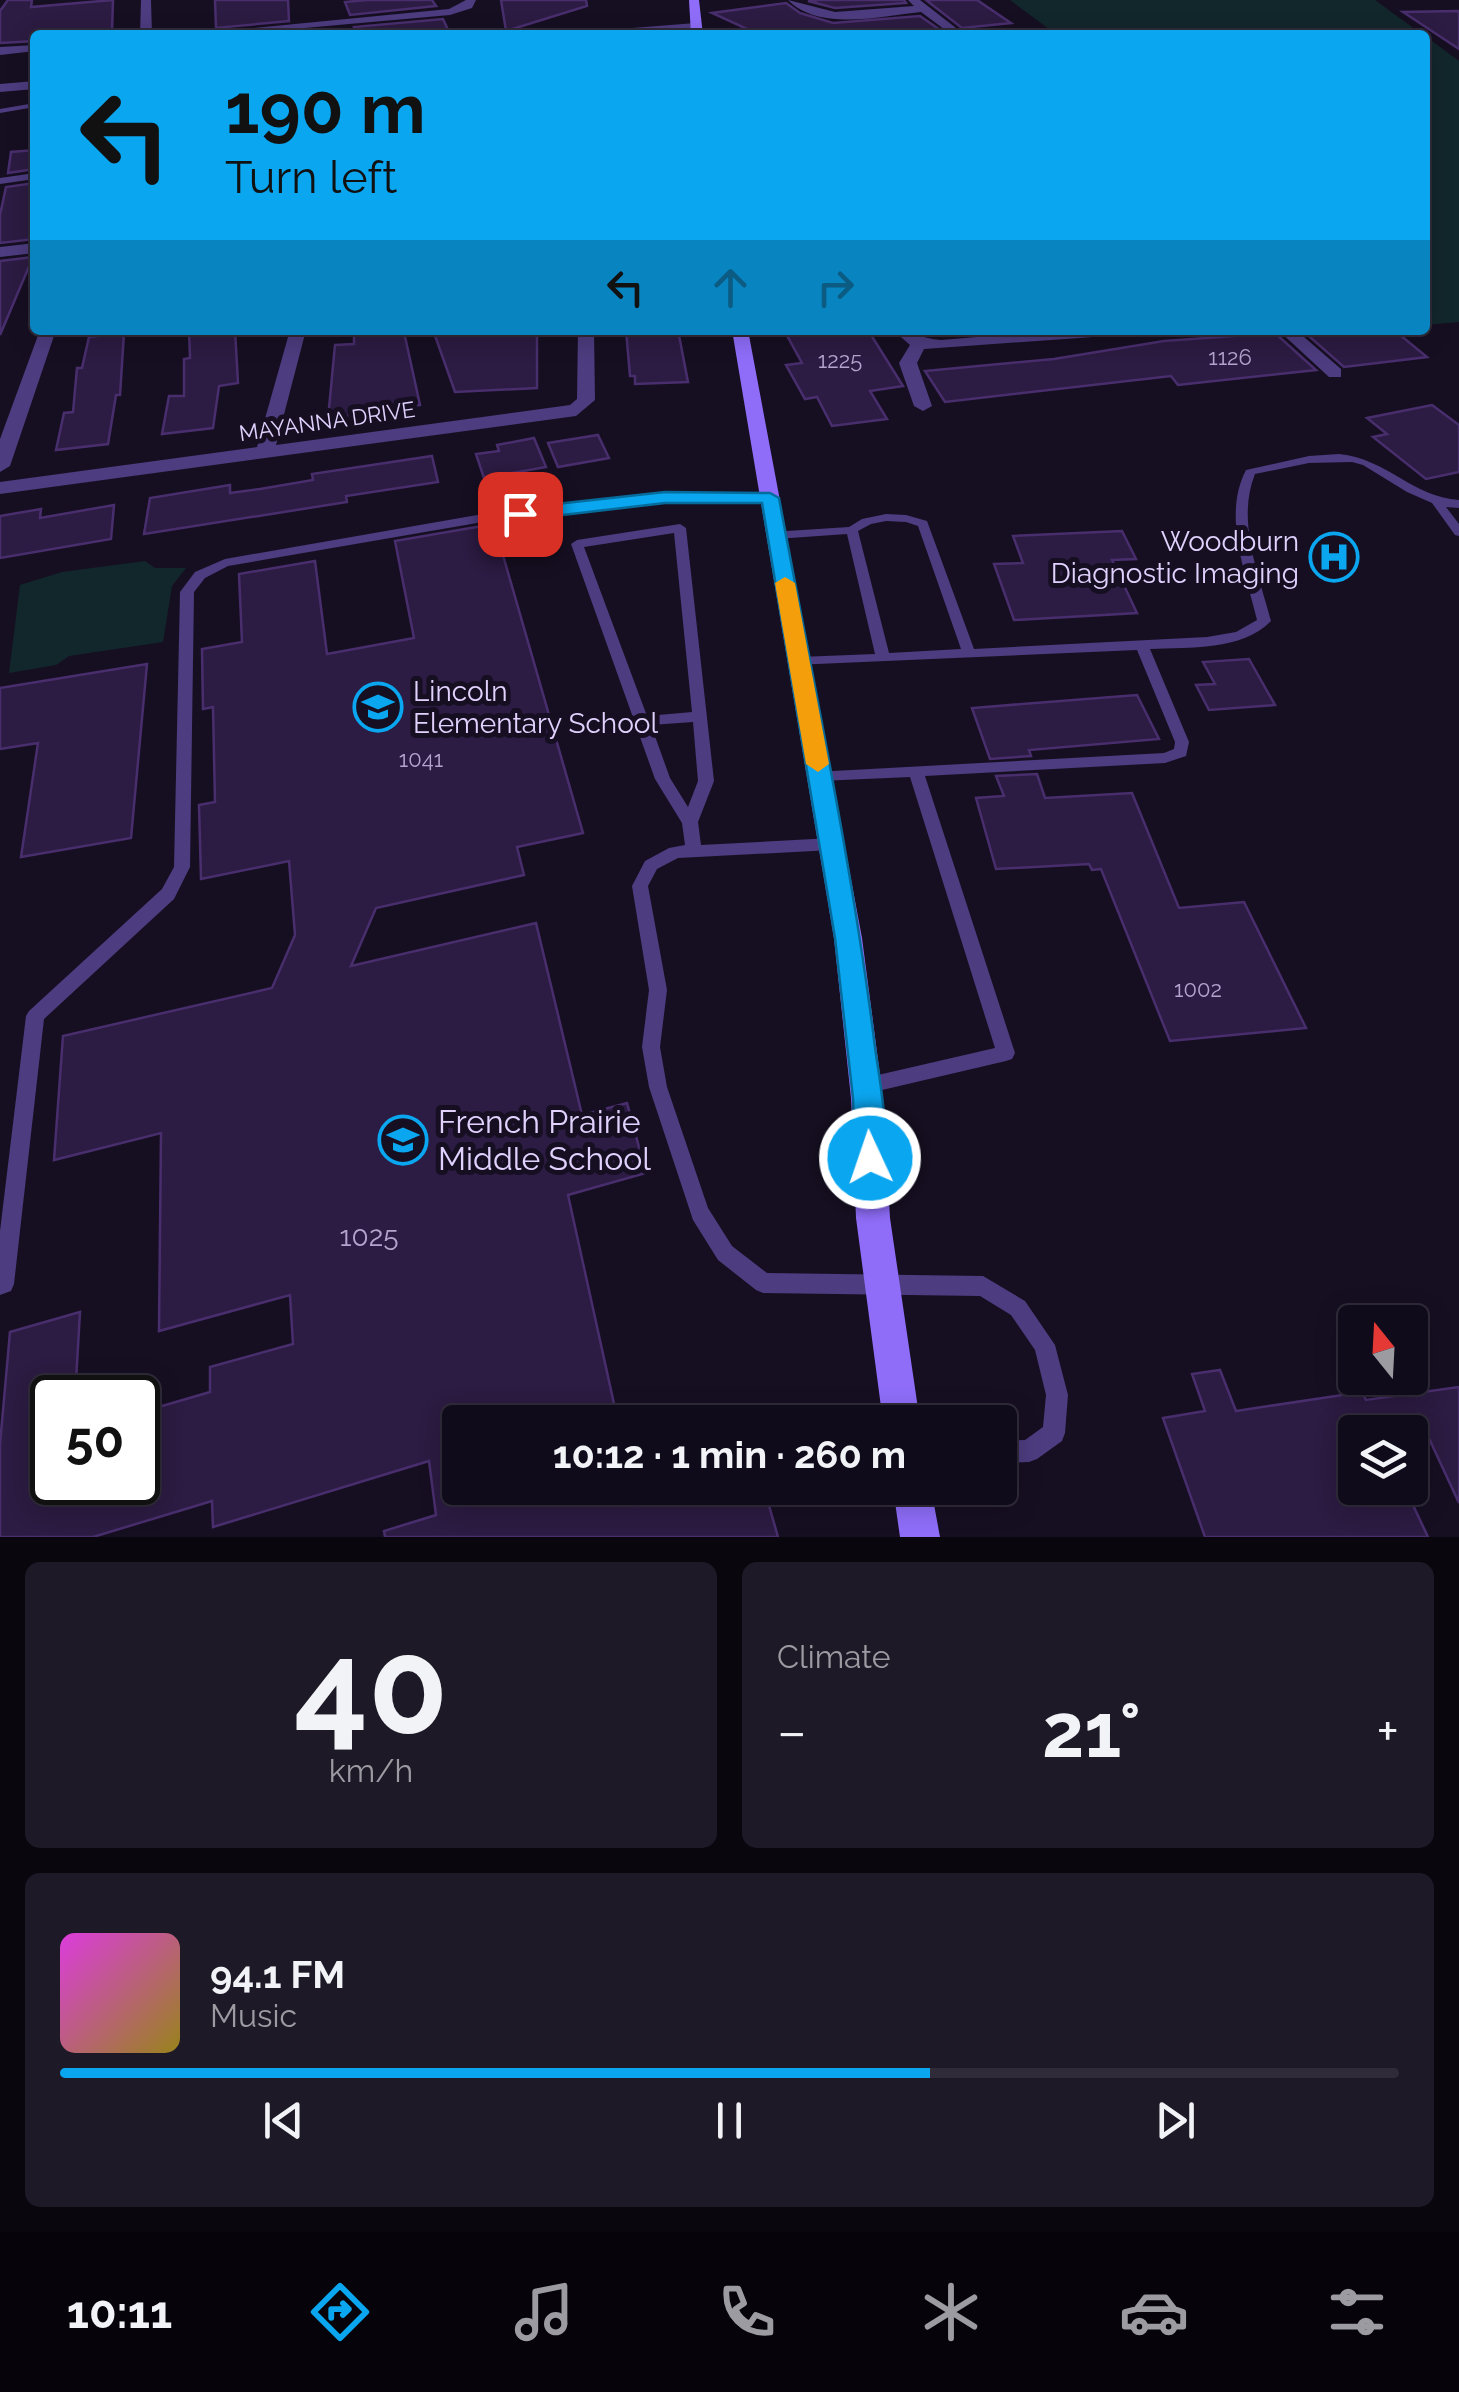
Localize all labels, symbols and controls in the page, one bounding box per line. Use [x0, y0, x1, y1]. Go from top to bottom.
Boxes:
text: 190 m [225, 67, 426, 149]
icon: left [60, 70, 190, 200]
text: Turn left [225, 151, 397, 204]
icon: left [598, 260, 653, 315]
icon: ahead [703, 260, 758, 315]
icon: right [808, 260, 863, 315]
house number: 1126 [1208, 344, 1252, 370]
house number: 1225 [818, 347, 862, 373]
street label: MAYANNA DRIVE [237, 396, 417, 446]
pin [478, 472, 563, 557]
icon: arrive [493, 487, 548, 542]
place label: Woodburn Diagnostic Imaging [1051, 525, 1299, 590]
hospital icon: Woodburn Diagnostic Imaging [1308, 531, 1360, 583]
place label: Lincoln Elementary School [413, 675, 658, 740]
school or university icon: Lincoln Elementary School [352, 681, 404, 733]
house number: 1041 [399, 746, 443, 772]
house number: 1002 [1174, 976, 1222, 1002]
place label: French Prairie Middle School [438, 1103, 651, 1177]
position arrow [818, 1106, 922, 1210]
school or university icon: French Prairie Middle School [377, 1114, 429, 1166]
house number: 1025 [340, 1220, 398, 1253]
north arrow [1338, 1305, 1428, 1395]
map controls [1338, 1305, 1428, 1505]
speed limit sign: 50 [30, 1375, 160, 1505]
button: layers [1338, 1415, 1428, 1505]
text: 10:12 · 1 min · 260 m [553, 1432, 906, 1477]
text: 40 [294, 1611, 448, 1763]
text: Climate [777, 1638, 891, 1675]
text: 21° [1042, 1686, 1141, 1775]
text: − [777, 1699, 807, 1764]
text: + [1376, 1699, 1399, 1764]
text: km/h [329, 1752, 413, 1789]
text: 94.1 FM [210, 1952, 345, 1997]
text: Music [210, 1997, 297, 2034]
icon: previous [256, 2093, 311, 2148]
icon: pause [702, 2093, 757, 2148]
icon: next [1148, 2093, 1203, 2148]
icon: directions [305, 2277, 375, 2347]
icon: music [509, 2277, 579, 2347]
icon: phone [712, 2277, 782, 2347]
icon: climate [916, 2277, 986, 2347]
icon: car [1119, 2277, 1189, 2347]
icon: filters [1322, 2277, 1392, 2347]
text: 10:11 [67, 2286, 172, 2339]

